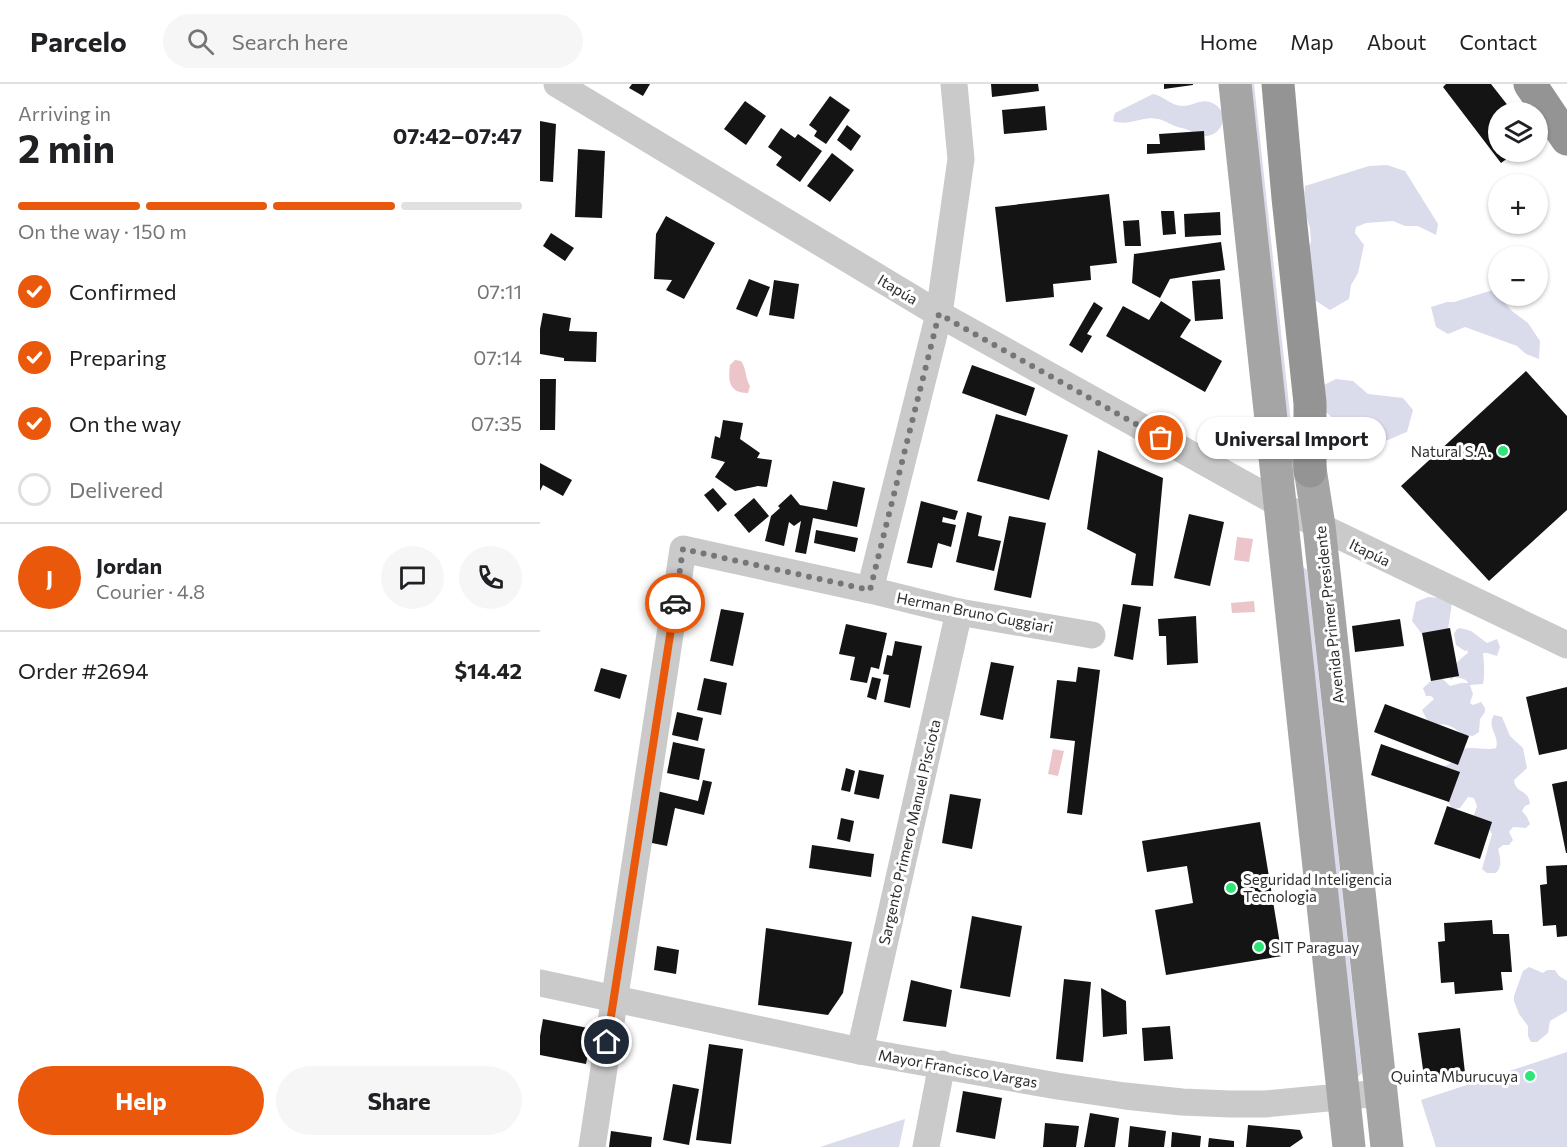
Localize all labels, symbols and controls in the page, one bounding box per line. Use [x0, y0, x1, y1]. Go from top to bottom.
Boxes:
search box [163, 14, 583, 68]
text: Parcelo [30, 24, 127, 58]
icon: search [184, 25, 217, 58]
text: Search here [232, 28, 348, 55]
text: Home [1200, 29, 1257, 54]
text: Map [1290, 29, 1334, 54]
text: About [1367, 29, 1426, 54]
text: Contact [1459, 29, 1537, 54]
text: Arriving in [18, 101, 111, 125]
map controls [1488, 102, 1548, 306]
button: layers [1488, 102, 1548, 162]
text: 07:42–07:47 [393, 122, 522, 149]
text: 2 min [18, 123, 115, 171]
button: + [1488, 174, 1548, 234]
text: On the way · 150 m [18, 219, 187, 243]
button: − [1488, 246, 1548, 306]
street label: Itapúa [875, 270, 921, 308]
icon: check [18, 275, 51, 308]
text: Confirmed [69, 278, 176, 305]
text: 07:11 [477, 279, 522, 303]
icon: check [18, 341, 51, 374]
text: Preparing [69, 344, 166, 371]
text: 07:14 [473, 345, 522, 369]
icon: check [18, 407, 51, 440]
text: On the way [69, 410, 181, 437]
text: 07:35 [471, 411, 522, 435]
pin [1135, 412, 1186, 463]
callout: Universal Import [1197, 417, 1386, 459]
icon: bag [1144, 421, 1177, 454]
text: Universal Import [1214, 426, 1369, 450]
place label: Natural S.A. [1411, 442, 1491, 460]
marker: Natural S.A. [1496, 444, 1510, 458]
text: Delivered [69, 476, 163, 503]
street label: Avenida Primer Presidente [1311, 525, 1347, 705]
street label: Itapúa [1347, 534, 1393, 570]
button: chat [381, 546, 444, 609]
button: phone [459, 546, 522, 609]
text: Jordan [96, 552, 162, 579]
text: J [46, 564, 53, 591]
courier [645, 573, 705, 633]
text: Courier · 4.8 [96, 579, 205, 603]
icon: car [659, 587, 692, 620]
street label: Herman Bruno Guggiari [895, 588, 1055, 636]
text: Order #2694 [18, 657, 149, 684]
text: $14.42 [454, 657, 522, 684]
street label: Sargento Primero Manuel Pisciota [874, 718, 944, 946]
place label: Seguridad Inteligencia Tecnologia [1243, 870, 1392, 905]
marker: Seguridad Inteligencia Tecnologia [1224, 881, 1238, 895]
place label: SIT Paraguay [1271, 938, 1360, 956]
marker: SIT Paraguay [1252, 940, 1266, 954]
pin [581, 1016, 632, 1067]
icon: home [590, 1025, 623, 1058]
street label: Mayor Francisco Vargas [877, 1045, 1039, 1091]
button: Help [18, 1066, 264, 1135]
button: Share [276, 1066, 522, 1135]
place label: Quinta Mburucuya [1391, 1067, 1518, 1085]
marker: Quinta Mburucuya [1523, 1069, 1537, 1083]

